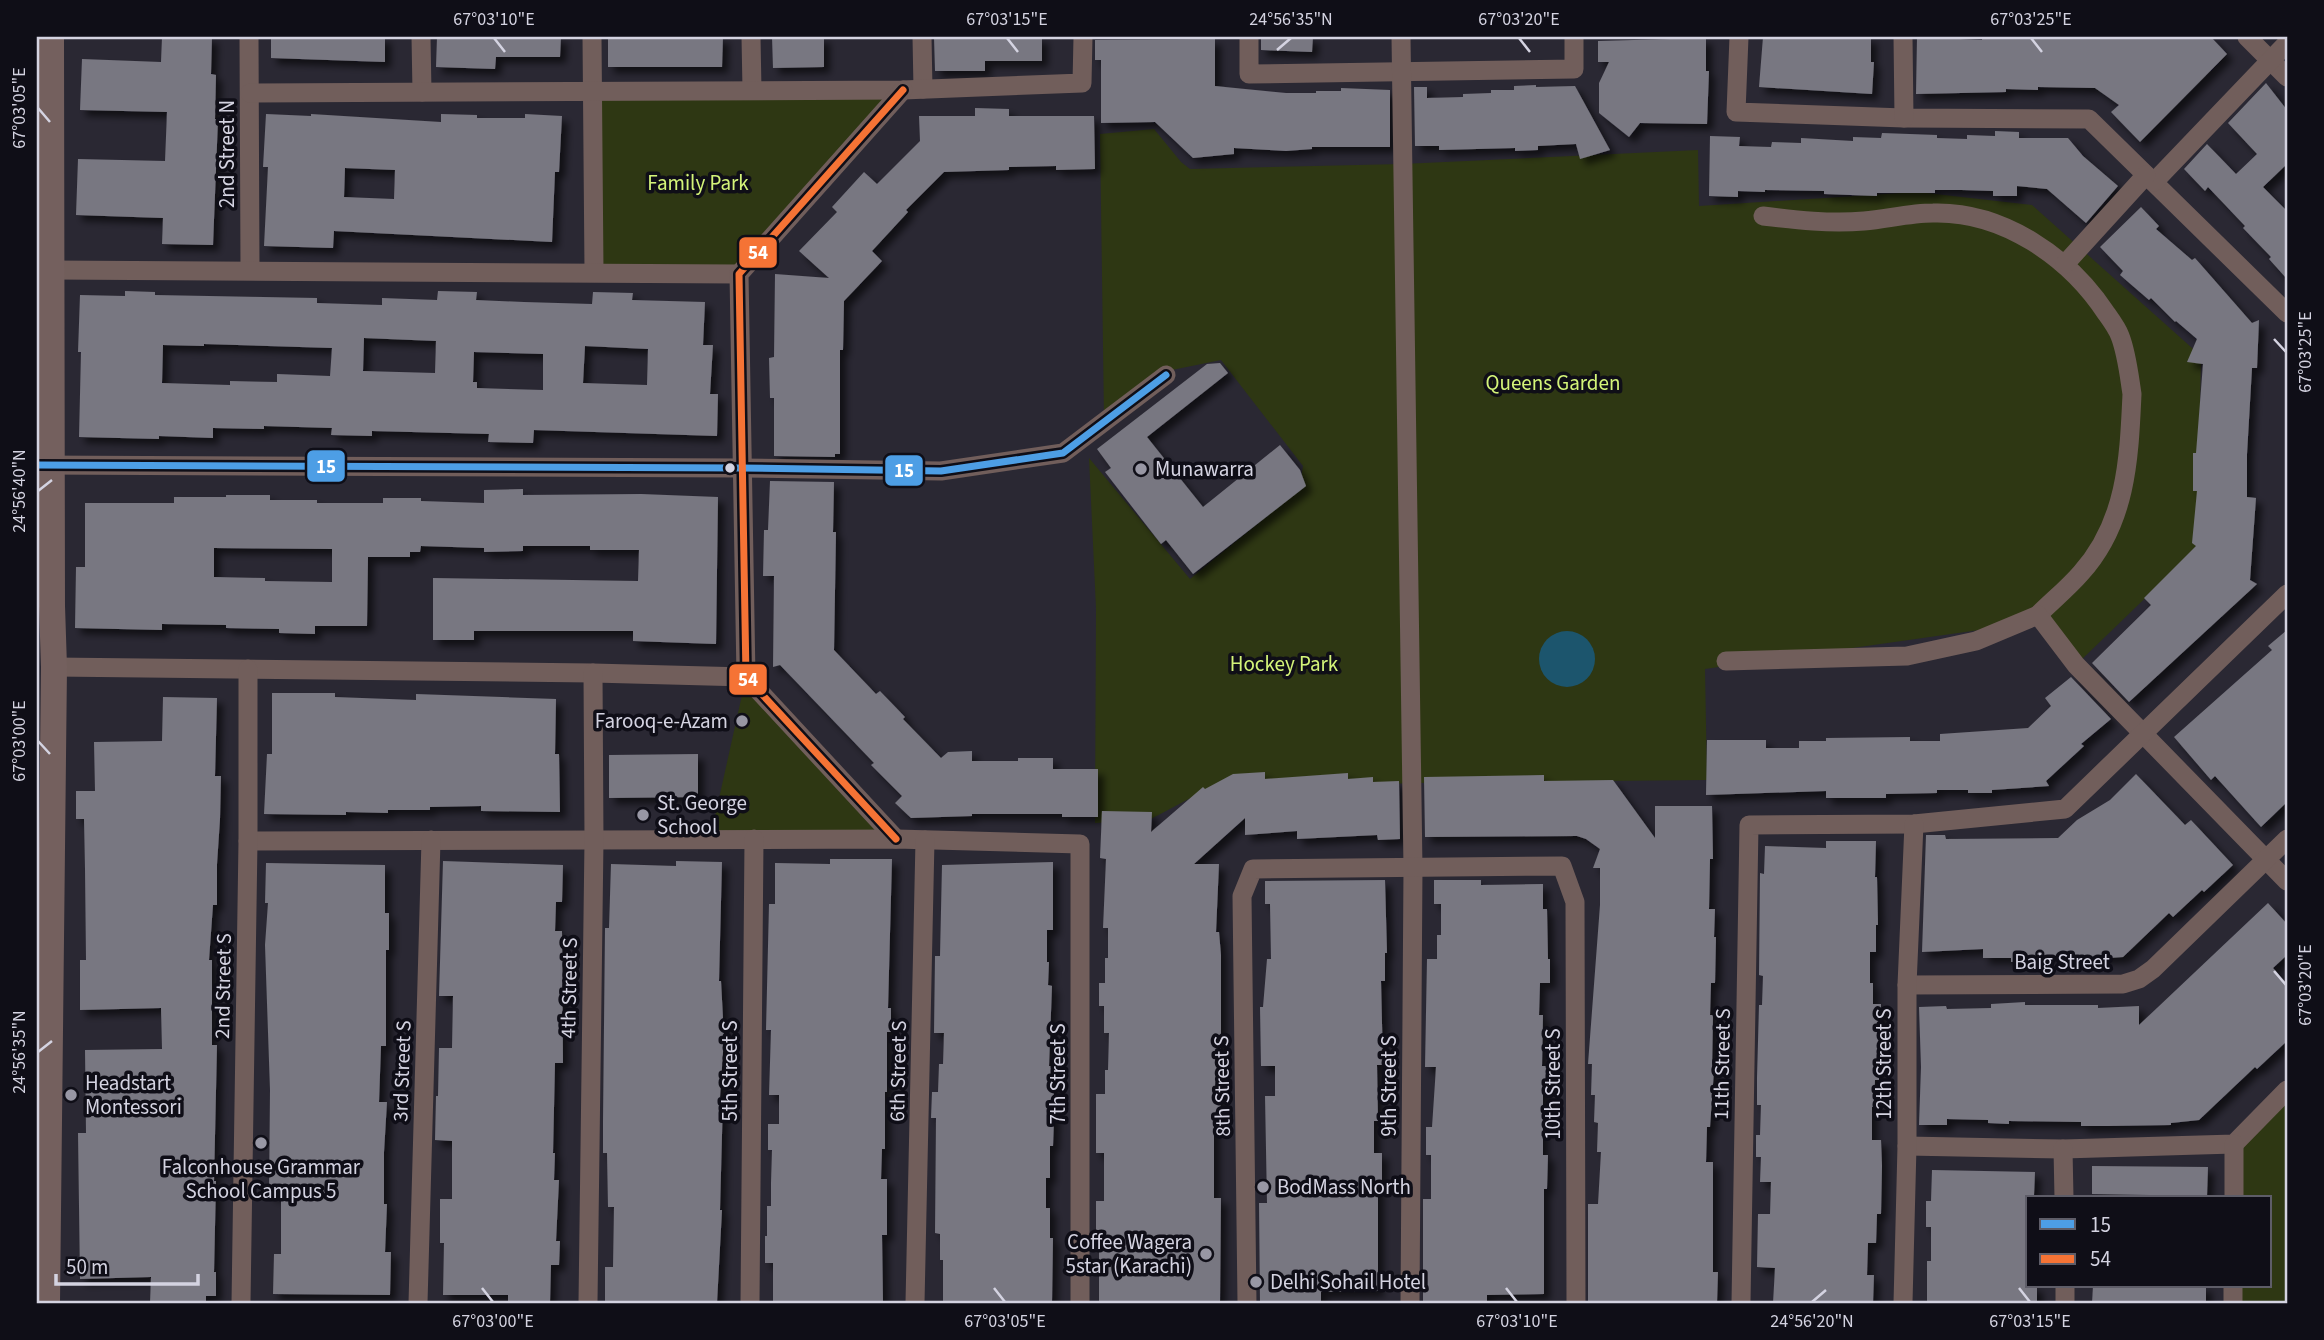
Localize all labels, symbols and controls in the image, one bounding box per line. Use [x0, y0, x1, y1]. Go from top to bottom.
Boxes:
text: 67°03'10"E [453, 7, 535, 32]
text: 67°03'15"E [966, 7, 1048, 32]
text: 24°56'35"N [1249, 7, 1333, 32]
text: 67°03'20"E [1478, 7, 1560, 32]
text: 67°03'25"E [1990, 7, 2072, 32]
text: 67°03'05"E [7, 67, 32, 149]
street label: 2nd Street N [212, 100, 242, 208]
park label: Family Park [647, 168, 749, 198]
line badge: 54 [738, 236, 778, 269]
text: 54 [748, 240, 768, 267]
text: 67°03'25"E [2293, 311, 2318, 393]
park label: Queens Garden [1486, 368, 1620, 398]
text: 24°56'40"N [7, 449, 32, 533]
line badge: 15 [306, 449, 346, 483]
text: 15 [316, 454, 336, 481]
line badge: 15 [884, 454, 924, 487]
place label: Munawarra [1155, 454, 1254, 484]
text: 15 [894, 458, 914, 485]
unlabelled marker [723, 461, 737, 475]
marker: Munawarra [1133, 461, 1149, 477]
park label: Hockey Park [1230, 649, 1339, 679]
line badge: 54 [728, 663, 768, 696]
text: 54 [738, 667, 758, 694]
text: 67°03'00"E [7, 700, 32, 782]
place label: Farooq-e-Azam [595, 706, 728, 736]
marker: Farooq-e-Azam [734, 713, 750, 729]
place label: St. George School [657, 788, 747, 842]
marker: St. George School [635, 807, 651, 823]
street label: 2nd Street S [207, 933, 239, 1039]
street label: 4th Street S [553, 937, 585, 1039]
text: 67°03'20"E [2293, 944, 2318, 1026]
street label: Baig Street [2014, 947, 2110, 977]
street label: 11th Street S [1706, 1008, 1738, 1120]
street label: 12th Street S [1869, 1008, 1899, 1120]
text: 24°56'35"N [7, 1010, 32, 1094]
street label: 3rd Street S [385, 1020, 419, 1122]
street label: 5th Street S [715, 1020, 745, 1122]
street label: 6th Street S [882, 1020, 914, 1122]
street label: 7th Street S [1043, 1023, 1073, 1125]
street label: 10th Street S [1538, 1028, 1568, 1140]
street label: 8th Street S [1206, 1035, 1238, 1137]
street label: 9th Street S [1374, 1035, 1404, 1137]
place label: Headstart Montessori [85, 1068, 182, 1122]
marker: Headstart Montessori [63, 1087, 79, 1103]
marker: Falconhouse Grammar School Campus 5 [253, 1135, 269, 1151]
place label: Falconhouse Grammar School Campus 5 [162, 1152, 361, 1206]
place label: BodMass North [1277, 1172, 1411, 1202]
marker: BodMass North [1255, 1179, 1271, 1195]
legend [2026, 1196, 2272, 1288]
text: 15 [2090, 1210, 2111, 1240]
place label: Coffee Wagera 5star (Karachi) [1065, 1227, 1192, 1281]
scale bar [56, 1242, 198, 1286]
text: 54 [2090, 1244, 2111, 1274]
marker: Coffee Wagera 5star (Karachi) [1198, 1246, 1214, 1262]
text: 50 m [66, 1252, 108, 1282]
place label: Delhi Sohail Hotel [1270, 1267, 1426, 1297]
marker: Delhi Sohail Hotel [1248, 1274, 1264, 1290]
text: 67°03'00"E [452, 1309, 534, 1334]
text: 67°03'05"E [964, 1309, 1046, 1334]
text: 67°03'10"E [1476, 1309, 1558, 1334]
text: 24°56'20"N [1770, 1309, 1854, 1334]
text: 67°03'15"E [1989, 1309, 2071, 1334]

